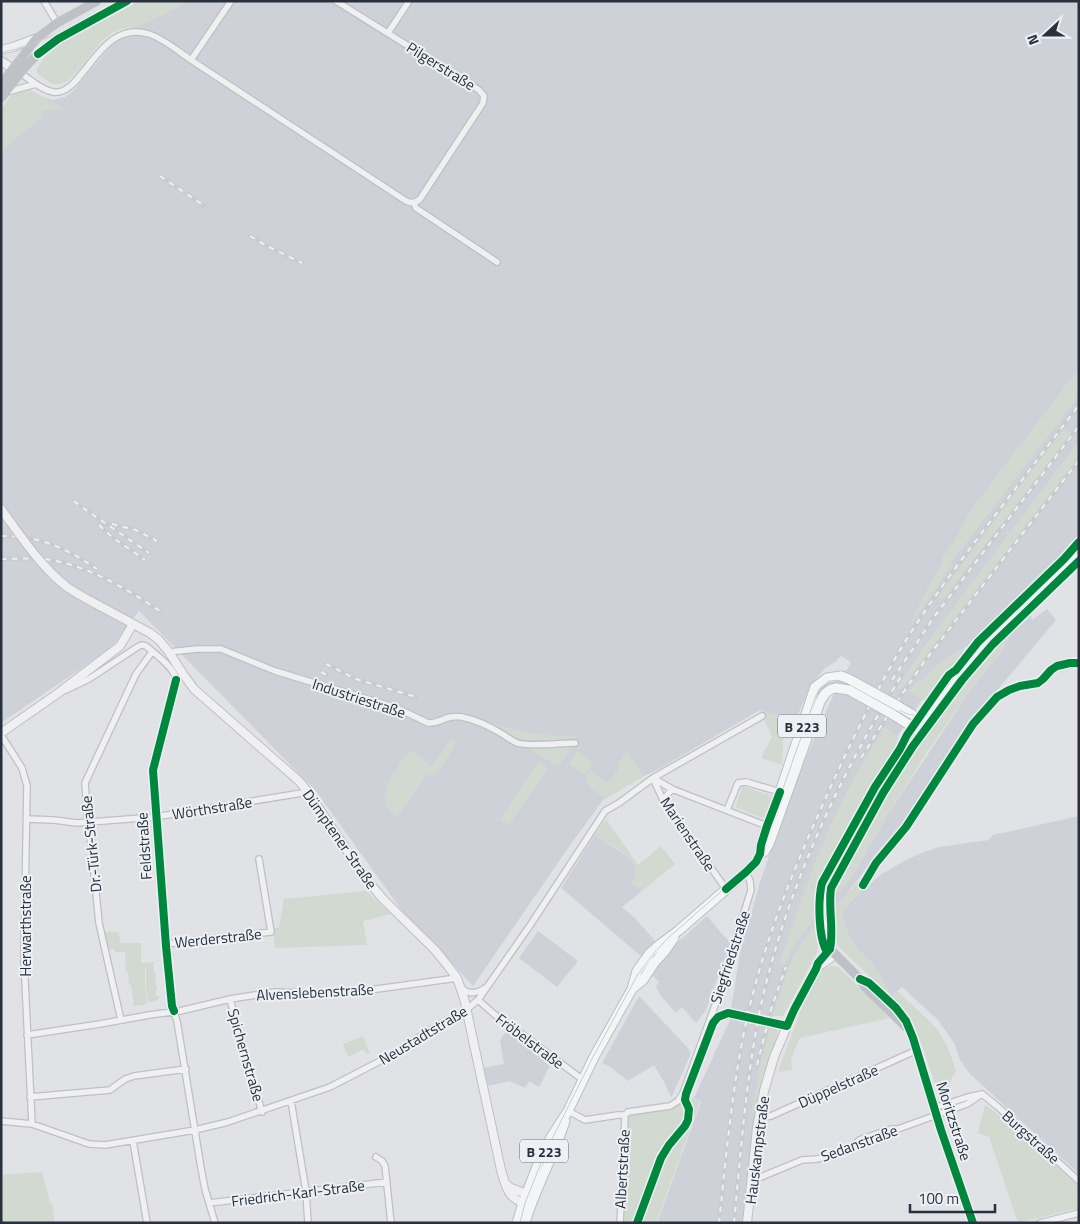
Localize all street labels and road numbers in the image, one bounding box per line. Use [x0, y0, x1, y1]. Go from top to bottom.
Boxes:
street label: Pilgerstraße [402, 36, 480, 96]
street label: Industriestraße [309, 672, 409, 724]
road number: B 223 [778, 714, 826, 738]
street label: Dümptener Straße [297, 784, 383, 894]
street label: Wörthstraße [170, 790, 254, 826]
street label: Marienstraße [655, 792, 721, 876]
street label: Dr.-Türk-Straße [74, 795, 108, 893]
street label: Feldstraße [130, 811, 158, 881]
street label: Herwarthstraße [14, 875, 37, 977]
street label: Siegfriedstraße [704, 907, 756, 1007]
street label: Werderstraße [173, 922, 263, 954]
street label: Alvenslebenstraße [256, 977, 374, 1007]
street label: Neustadtstraße [374, 999, 472, 1071]
street label: Spichernstraße [222, 1006, 270, 1104]
street label: Fröbelstraße [491, 1008, 569, 1074]
street label: Düppelstraße [794, 1058, 882, 1114]
street label: Moritzstraße [930, 1078, 978, 1164]
street label: Hauskampstraße [739, 1095, 775, 1205]
street label: Burgstraße [997, 1105, 1065, 1169]
street label: Sedanstraße [817, 1118, 901, 1168]
street label: Albertstraße [608, 1129, 636, 1209]
road number: B 223 [520, 1140, 568, 1162]
street label: Friedrich-Karl-Straße [230, 1173, 366, 1213]

